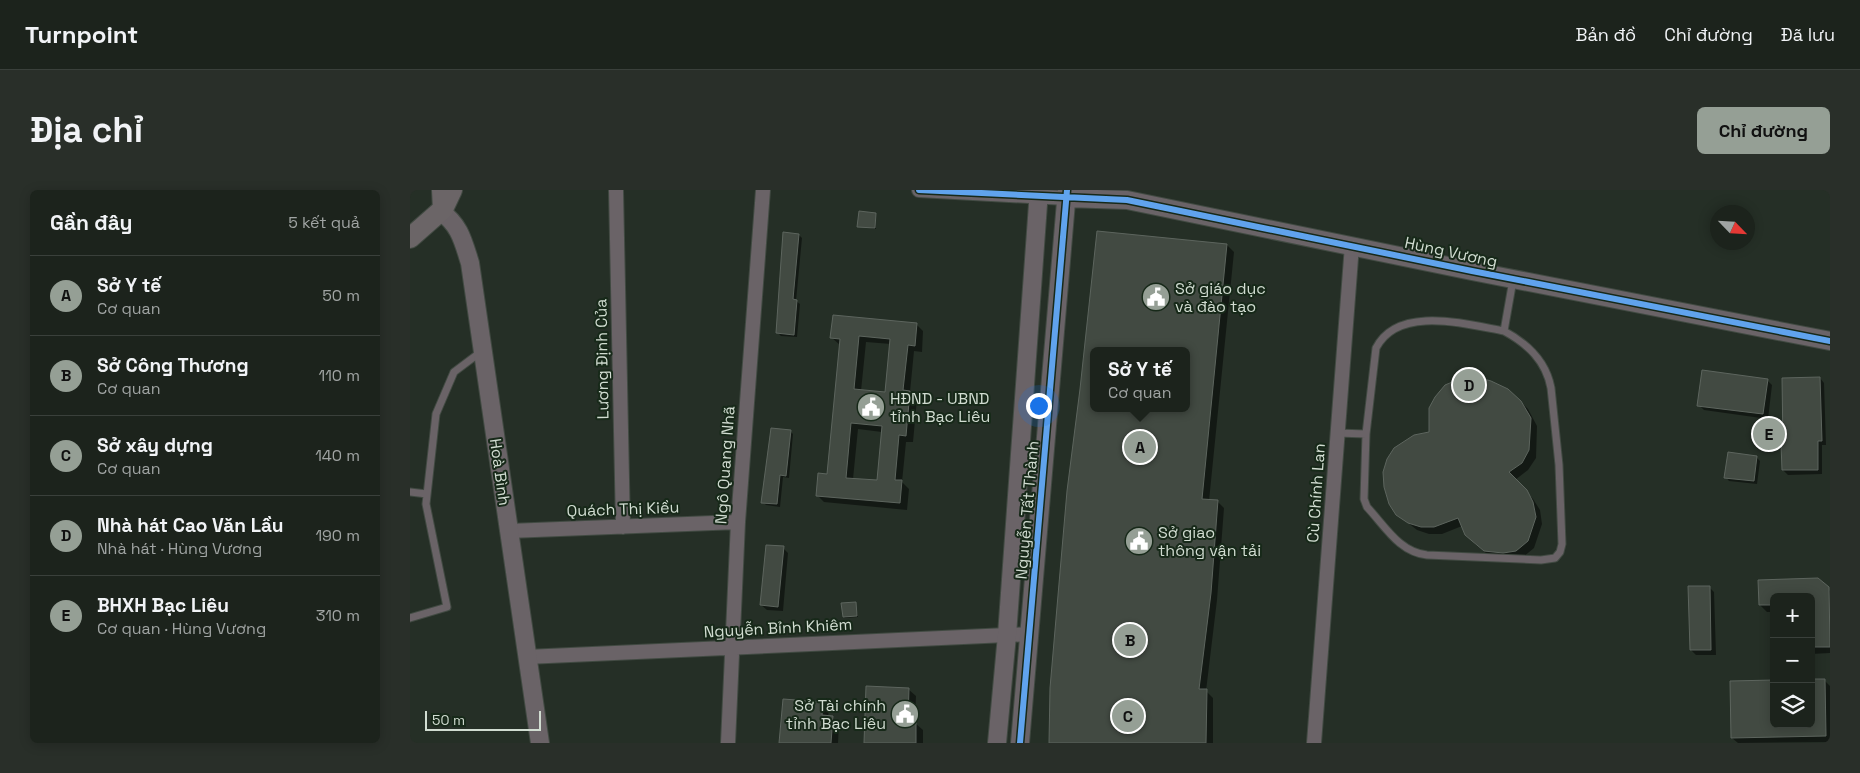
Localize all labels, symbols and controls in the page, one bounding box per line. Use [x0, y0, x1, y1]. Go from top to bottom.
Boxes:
text: Turnpoint [25, 19, 138, 50]
text: Bản đồ [1576, 23, 1636, 46]
text: Chỉ đường [1664, 23, 1753, 46]
text: Đã lưu [1781, 23, 1835, 46]
button: Chỉ đường [1697, 107, 1830, 154]
text: Địa chỉ [30, 108, 143, 152]
north arrow [1710, 205, 1755, 250]
text: Gần đây [50, 209, 133, 236]
text: 5 kết quả [288, 212, 360, 233]
street label: Hùng Vương [1403, 232, 1499, 272]
text: Sở Y tế [97, 273, 161, 298]
place label: Sở giáo dục và đào tạo [1175, 278, 1266, 317]
public building icon: Sở giáo dục và đào tạo [1141, 282, 1171, 312]
text: A [61, 285, 71, 306]
text: 50 m [322, 285, 360, 306]
text: Cơ quan [97, 298, 161, 319]
street label: Lương Định Của [590, 299, 614, 419]
popup [1090, 347, 1190, 412]
text: Sở Công Thương [97, 353, 249, 378]
text: Sở Y tế [1108, 357, 1172, 382]
text: B [61, 365, 71, 386]
text: 110 m [318, 365, 360, 386]
pin: D [1453, 366, 1485, 404]
text: Cơ quan [97, 378, 161, 399]
text: Cơ quan [1108, 382, 1172, 403]
place label: HĐND - UBND tỉnh Bạc Liêu [890, 388, 990, 427]
public building icon: HĐND - UBND tỉnh Bạc Liêu [856, 392, 886, 422]
your location [1026, 393, 1052, 419]
street label: Ngô Quang Nhã [710, 405, 740, 525]
pin: E [1753, 415, 1785, 453]
pin: A [1124, 428, 1156, 466]
text: Sở xây dựng [97, 433, 213, 458]
street label: Hoà Bình [485, 437, 515, 507]
street label: Nguyễn Tất Thành [1010, 440, 1044, 580]
street label: Cù Chính Lan [1302, 443, 1330, 543]
text: C [61, 445, 71, 466]
text: 140 m [315, 445, 360, 466]
text: Cơ quan [97, 458, 161, 479]
street label: Quách Thị Kiều [566, 497, 680, 521]
text: Nhà hát Cao Văn Lầu [97, 513, 283, 538]
place label: Sở giao thông vận tải [1158, 522, 1261, 561]
text: D [61, 525, 71, 546]
text: 190 m [315, 525, 360, 546]
public building icon: Sở giao thông vận tải [1124, 526, 1154, 556]
text: Nhà hát · Hùng Vương [97, 538, 262, 559]
text: BHXH Bạc Liêu [97, 593, 229, 618]
map controls [1770, 593, 1815, 728]
button: + [1770, 593, 1815, 638]
text: E [62, 605, 70, 626]
text: 310 m [316, 605, 360, 626]
street label: Nguyễn Bỉnh Khiêm [703, 614, 853, 642]
text: Cơ quan · Hùng Vương [97, 618, 266, 639]
pin: B [1114, 621, 1146, 659]
button: − [1770, 638, 1815, 683]
button: layers [1770, 683, 1815, 728]
place label: Sở Tài chính tỉnh Bạc Liêu [786, 695, 886, 734]
pin: C [1112, 697, 1144, 735]
public building icon: Sở Tài chính tỉnh Bạc Liêu [890, 699, 920, 729]
scale bar [425, 708, 541, 731]
text: 50 m [432, 711, 465, 729]

